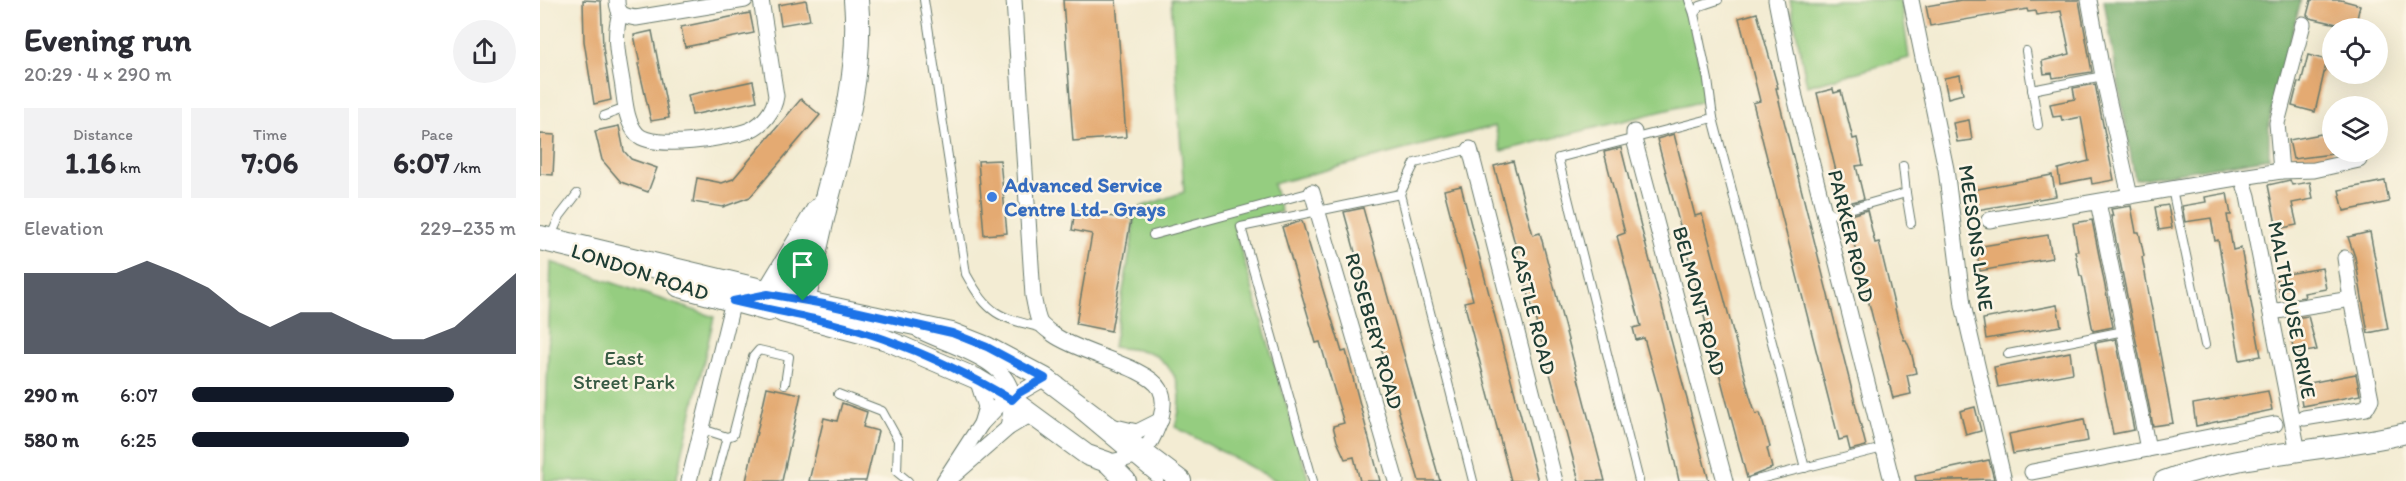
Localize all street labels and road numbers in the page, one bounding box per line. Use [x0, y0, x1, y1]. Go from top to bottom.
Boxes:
street label: MEESONS LANE [1954, 163, 1999, 313]
street label: PARKER ROAD [1823, 167, 1880, 305]
street label: MALTHOUSE DRIVE [2263, 219, 2322, 401]
street label: BELMONT ROAD [1668, 224, 1731, 378]
street label: LONDON ROAD [568, 238, 712, 306]
street label: CASTLE ROAD [1505, 242, 1562, 378]
street label: ROSEBERY ROAD [1340, 250, 1409, 412]

